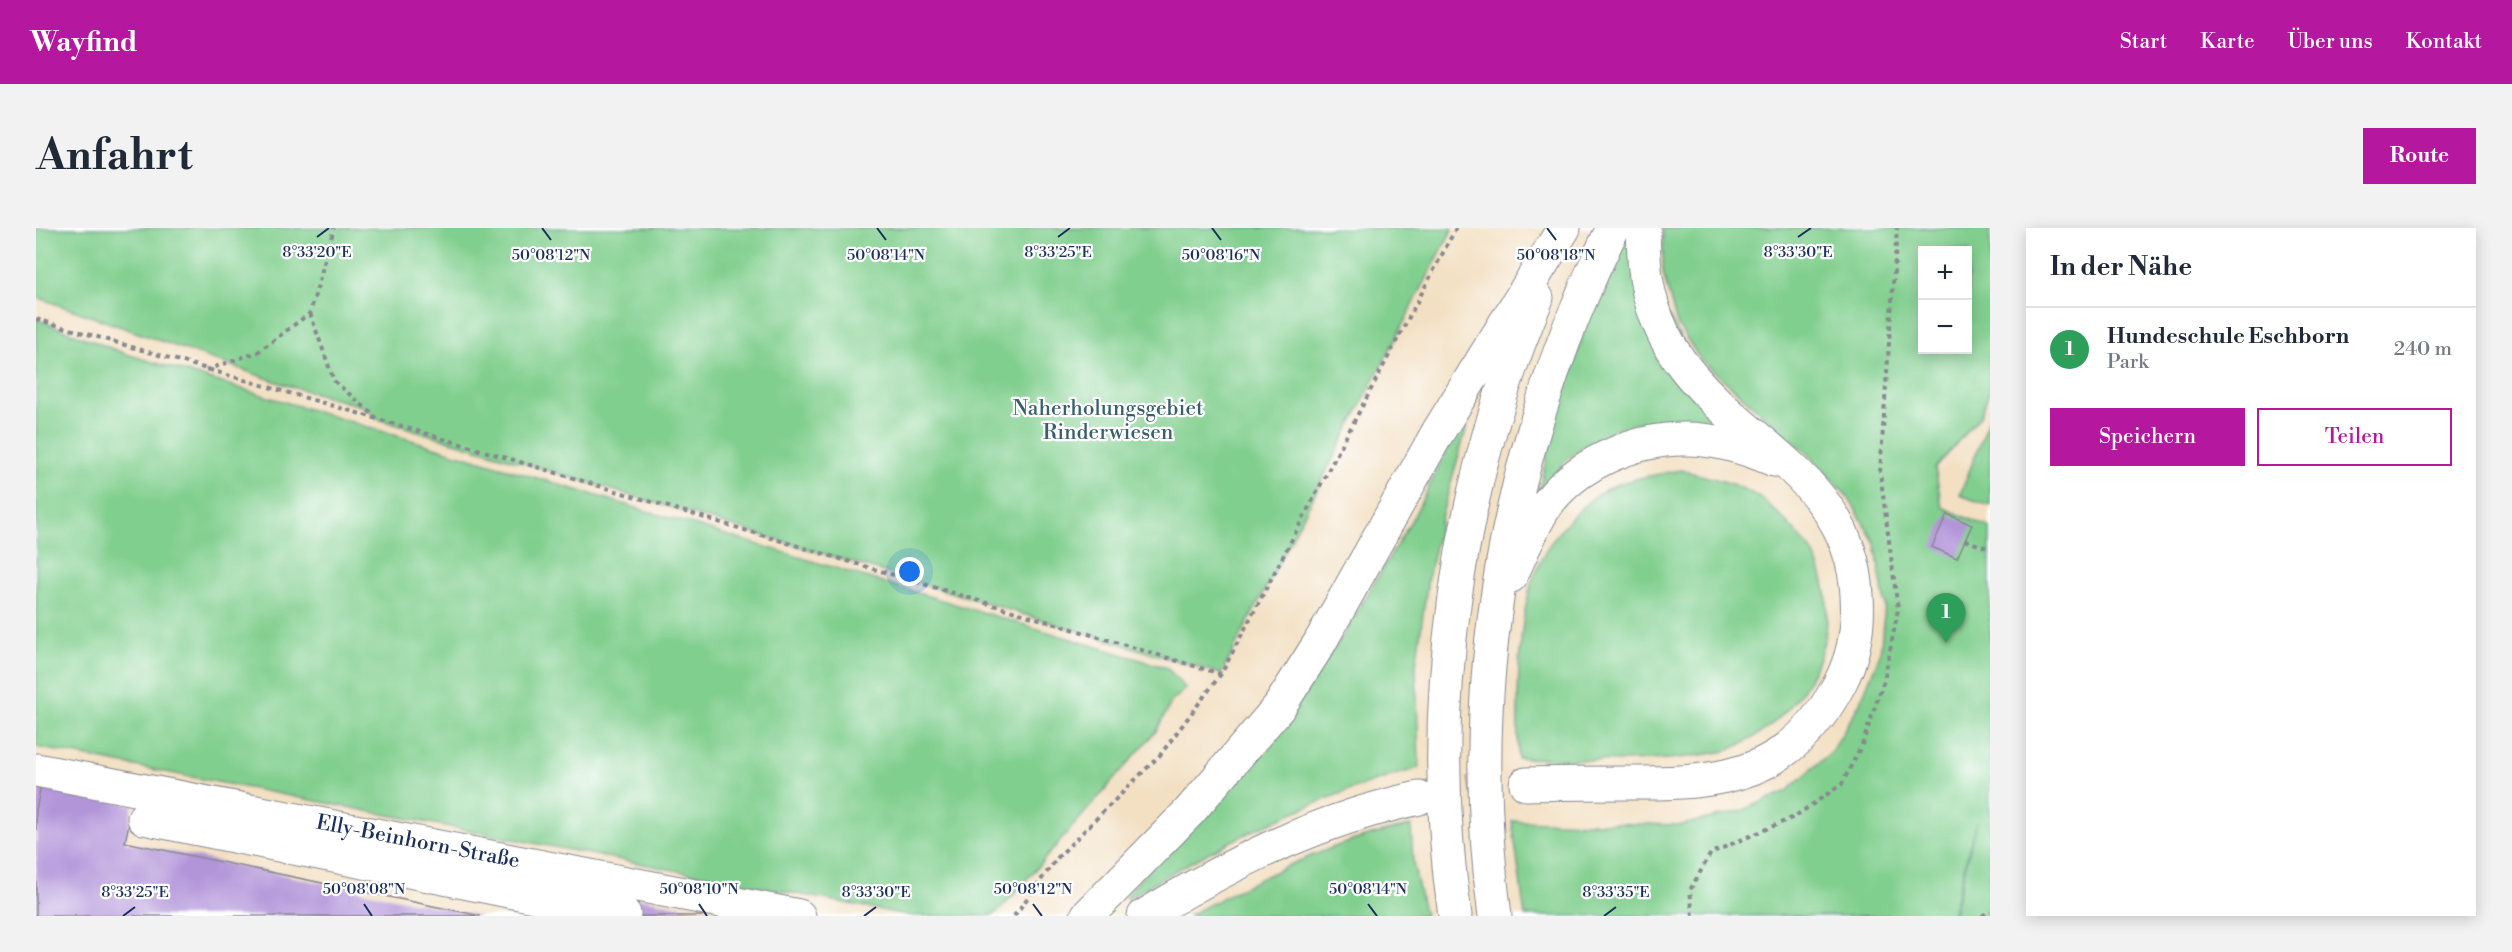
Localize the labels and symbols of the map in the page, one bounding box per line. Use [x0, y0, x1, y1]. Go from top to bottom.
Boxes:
text: 8°33'20"E [282, 243, 352, 262]
text: 8°33'25"E [1024, 243, 1092, 262]
text: 8°33'30"E [1763, 243, 1833, 262]
text: 50°08'12"N [512, 246, 590, 265]
text: 50°08'14"N [847, 246, 925, 265]
text: 50°08'16"N [1182, 246, 1260, 265]
text: 50°08'18"N [1517, 246, 1595, 265]
park label: Naherholungsgebiet Rinderwiesen [1012, 396, 1204, 446]
your location [895, 557, 924, 586]
pin: 1 [1926, 594, 1966, 643]
street label: Elly-Beinhorn-Straße [314, 810, 522, 874]
text: 50°08'08"N [323, 880, 405, 899]
text: 50°08'10"N [659, 880, 739, 899]
text: 50°08'12"N [994, 880, 1072, 899]
text: 50°08'14"N [1329, 880, 1407, 899]
text: 8°33'25"E [101, 883, 169, 902]
text: 8°33'30"E [841, 883, 911, 902]
text: 8°33'35"E [1582, 883, 1650, 902]

